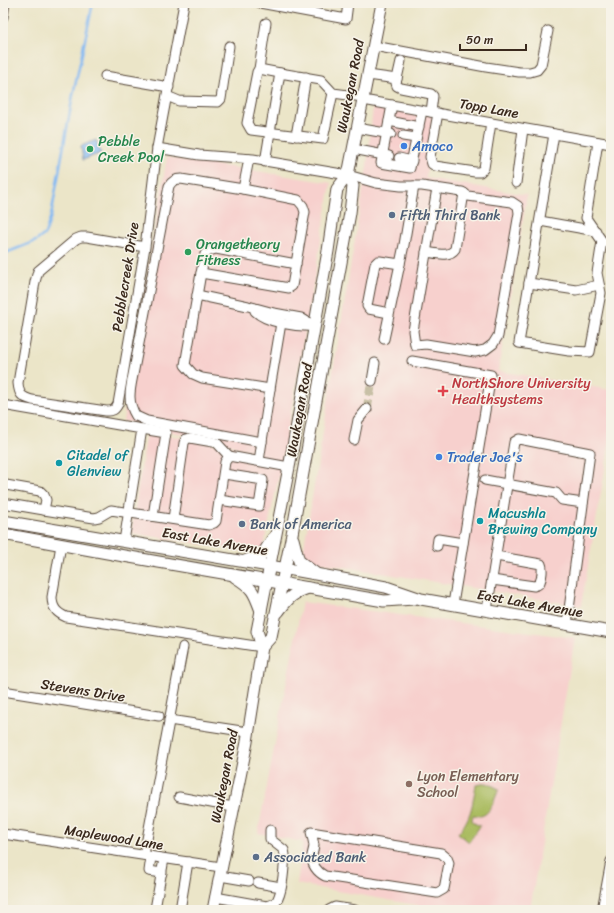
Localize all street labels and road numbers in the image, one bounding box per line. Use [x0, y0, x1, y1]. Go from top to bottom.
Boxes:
street label: Waukegan Road [329, 36, 372, 135]
street label: Topp Lane [457, 91, 521, 126]
street label: Pebblecreek Drive [104, 220, 147, 334]
street label: Waukegan Road [279, 360, 320, 459]
street label: East Lake Avenue [160, 520, 270, 563]
street label: East Lake Avenue [475, 582, 585, 625]
street label: Stevens Drive [39, 671, 127, 710]
street label: Waukegan Road [203, 726, 246, 825]
street label: Maplewood Lane [63, 817, 165, 858]

